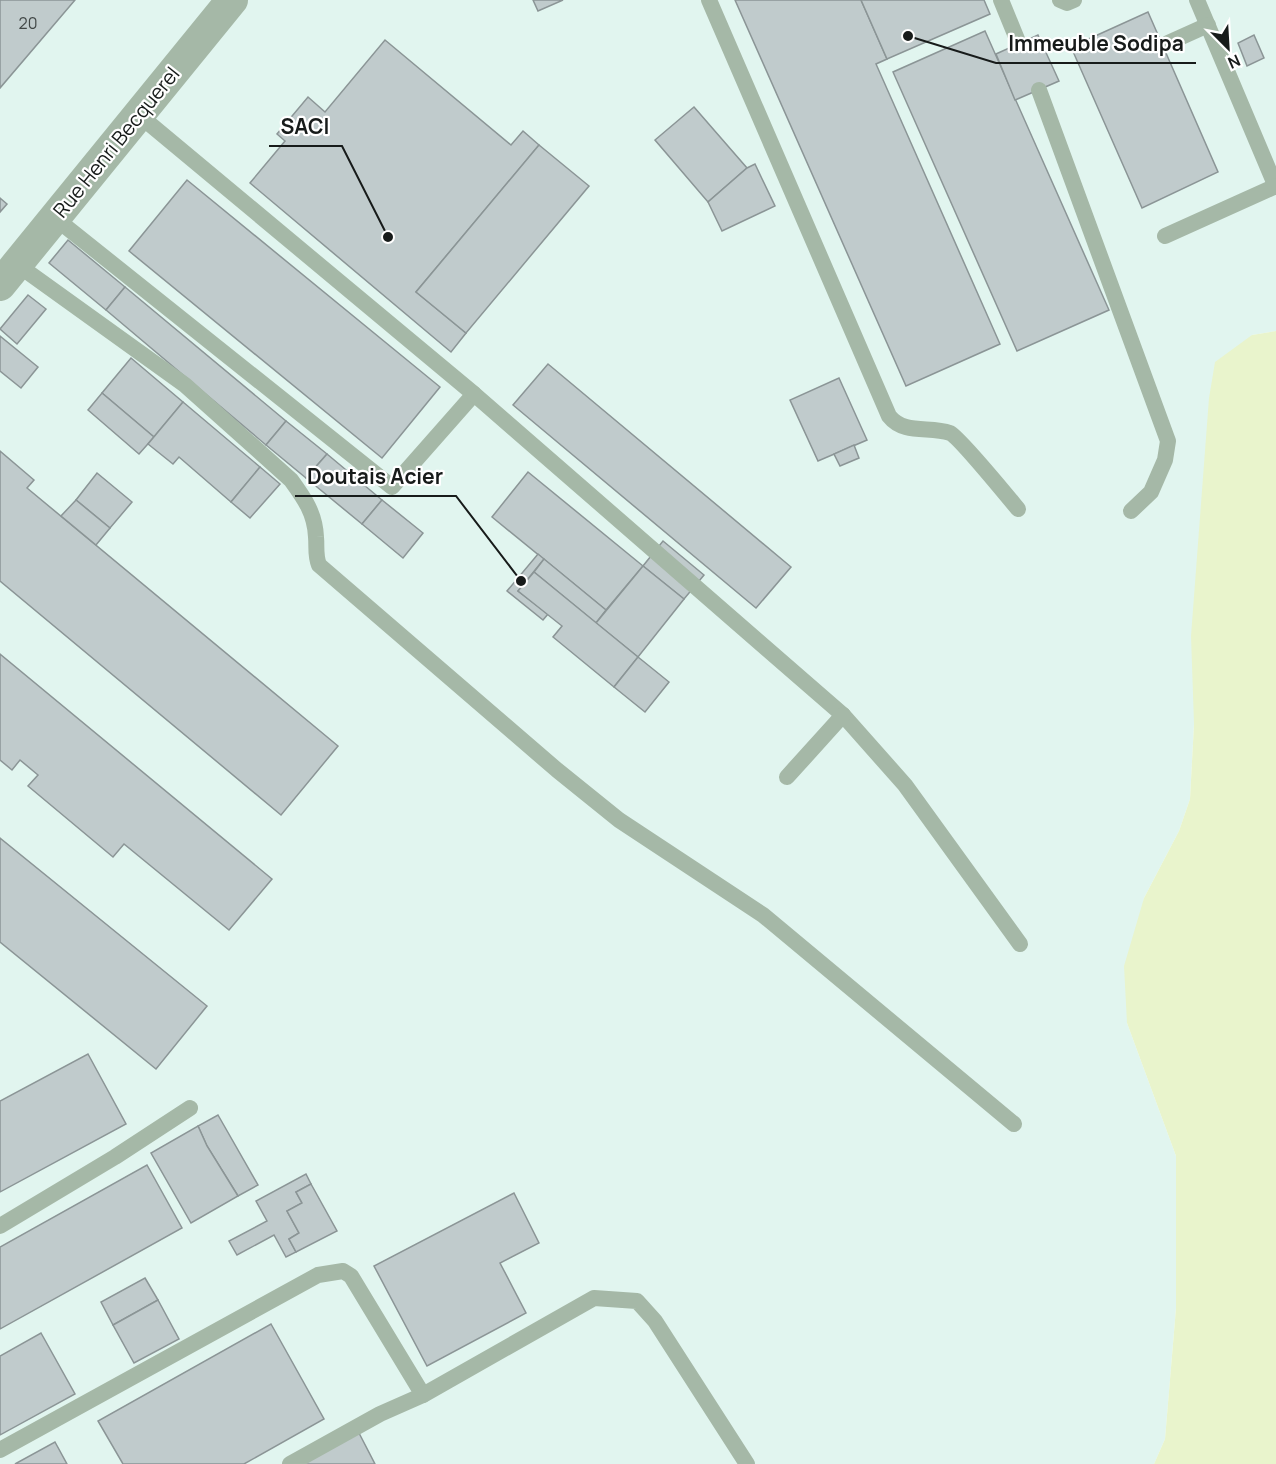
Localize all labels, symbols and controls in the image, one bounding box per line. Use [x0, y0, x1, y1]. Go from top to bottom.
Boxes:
house number: 20 [19, 12, 37, 34]
north arrow [1198, 18, 1258, 78]
callout: Immeuble Sodipa [996, 24, 1196, 63]
text: Immeuble Sodipa [1008, 29, 1184, 57]
text: N [1224, 49, 1244, 74]
street label: Rue Henri Becquerel [47, 61, 185, 223]
callout: SACI [269, 107, 342, 146]
text: SACI [281, 112, 329, 140]
callout: Doutais Acier [295, 457, 456, 496]
text: Doutais Acier [307, 462, 443, 490]

